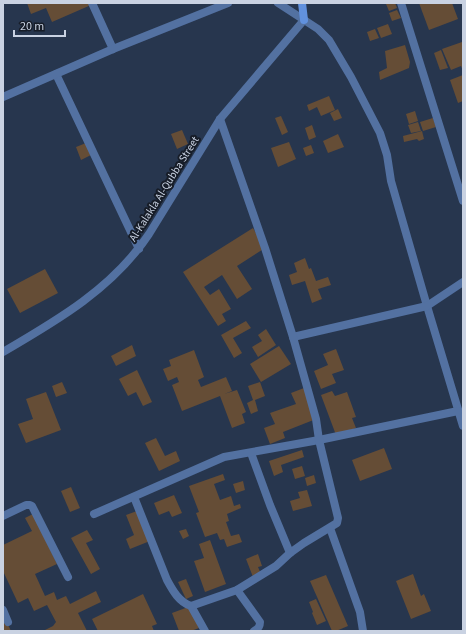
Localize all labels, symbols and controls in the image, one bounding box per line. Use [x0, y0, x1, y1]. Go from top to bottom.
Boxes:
scale bar [14, 12, 65, 38]
text: 20 m [20, 18, 44, 35]
street label: Al-Kalakla Al-Qubba Street [126, 133, 203, 244]

